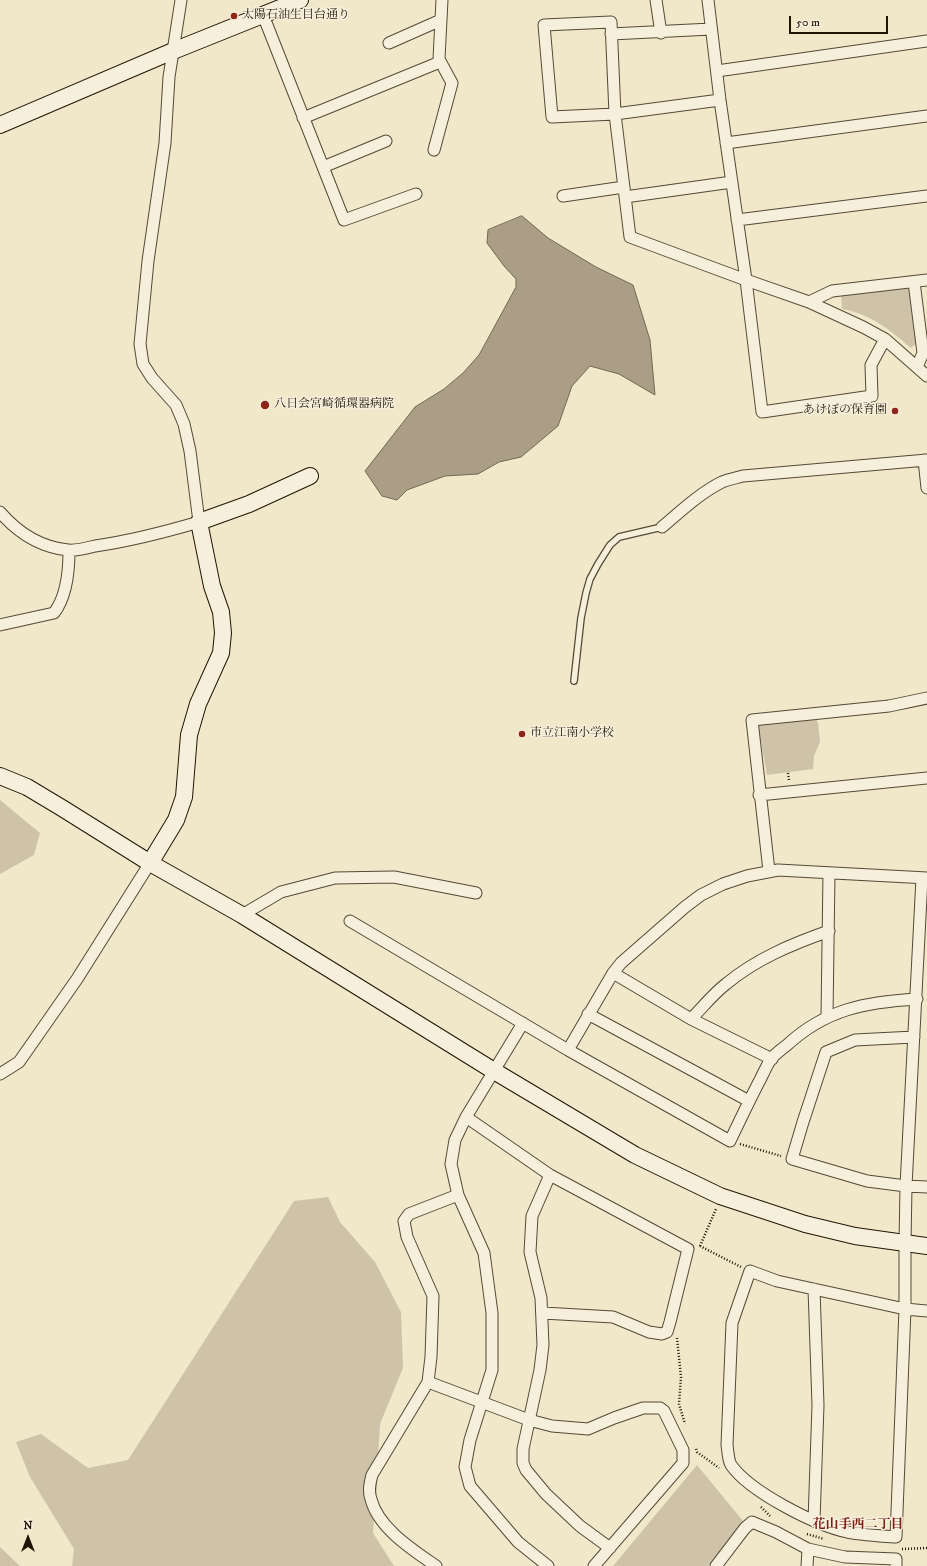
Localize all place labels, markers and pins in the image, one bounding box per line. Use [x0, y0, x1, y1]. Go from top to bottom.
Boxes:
place label: 太陽石油生目台通り [242, 9, 350, 23]
marker: 太陽石油生目台通り [229, 11, 239, 21]
place label: 八日会宮崎循環器病院 [274, 398, 394, 412]
marker: 八日会宮崎循環器病院 [259, 399, 271, 411]
place label: あけぼの保育園 [803, 404, 887, 418]
marker: あけぼの保育園 [890, 406, 900, 416]
place label: 市立江南小学校 [530, 727, 614, 741]
marker: 市立江南小学校 [517, 729, 527, 739]

